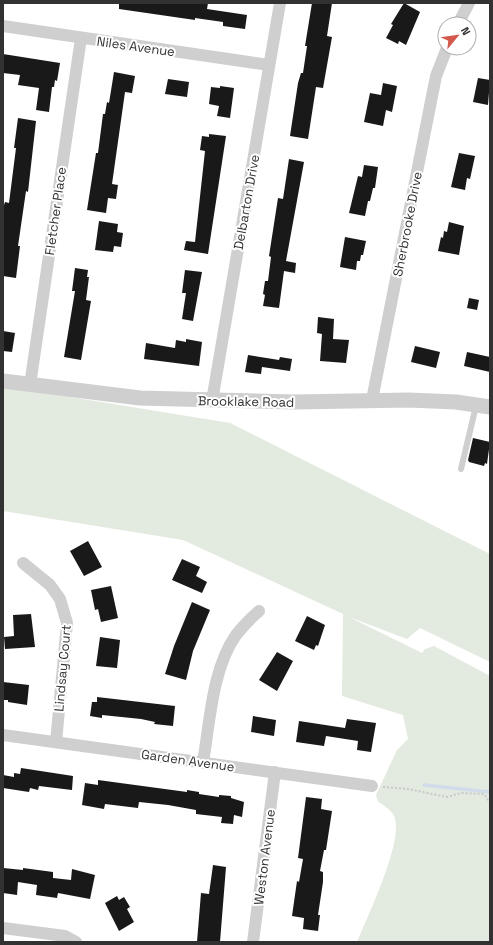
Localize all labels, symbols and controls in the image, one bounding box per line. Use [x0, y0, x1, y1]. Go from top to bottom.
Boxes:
north arrow [437, 16, 477, 56]
text: N [458, 25, 474, 38]
street label: Niles Avenue [96, 33, 176, 60]
street label: Delbarton Drive [230, 153, 263, 251]
street label: Fletcher Place [41, 166, 70, 256]
street label: Sherbrooke Drive [389, 170, 426, 278]
street label: Brooklake Road [198, 392, 294, 411]
street label: Lindsay Court [50, 624, 75, 712]
street label: Garden Avenue [140, 746, 236, 775]
street label: Weston Avenue [250, 808, 279, 906]

